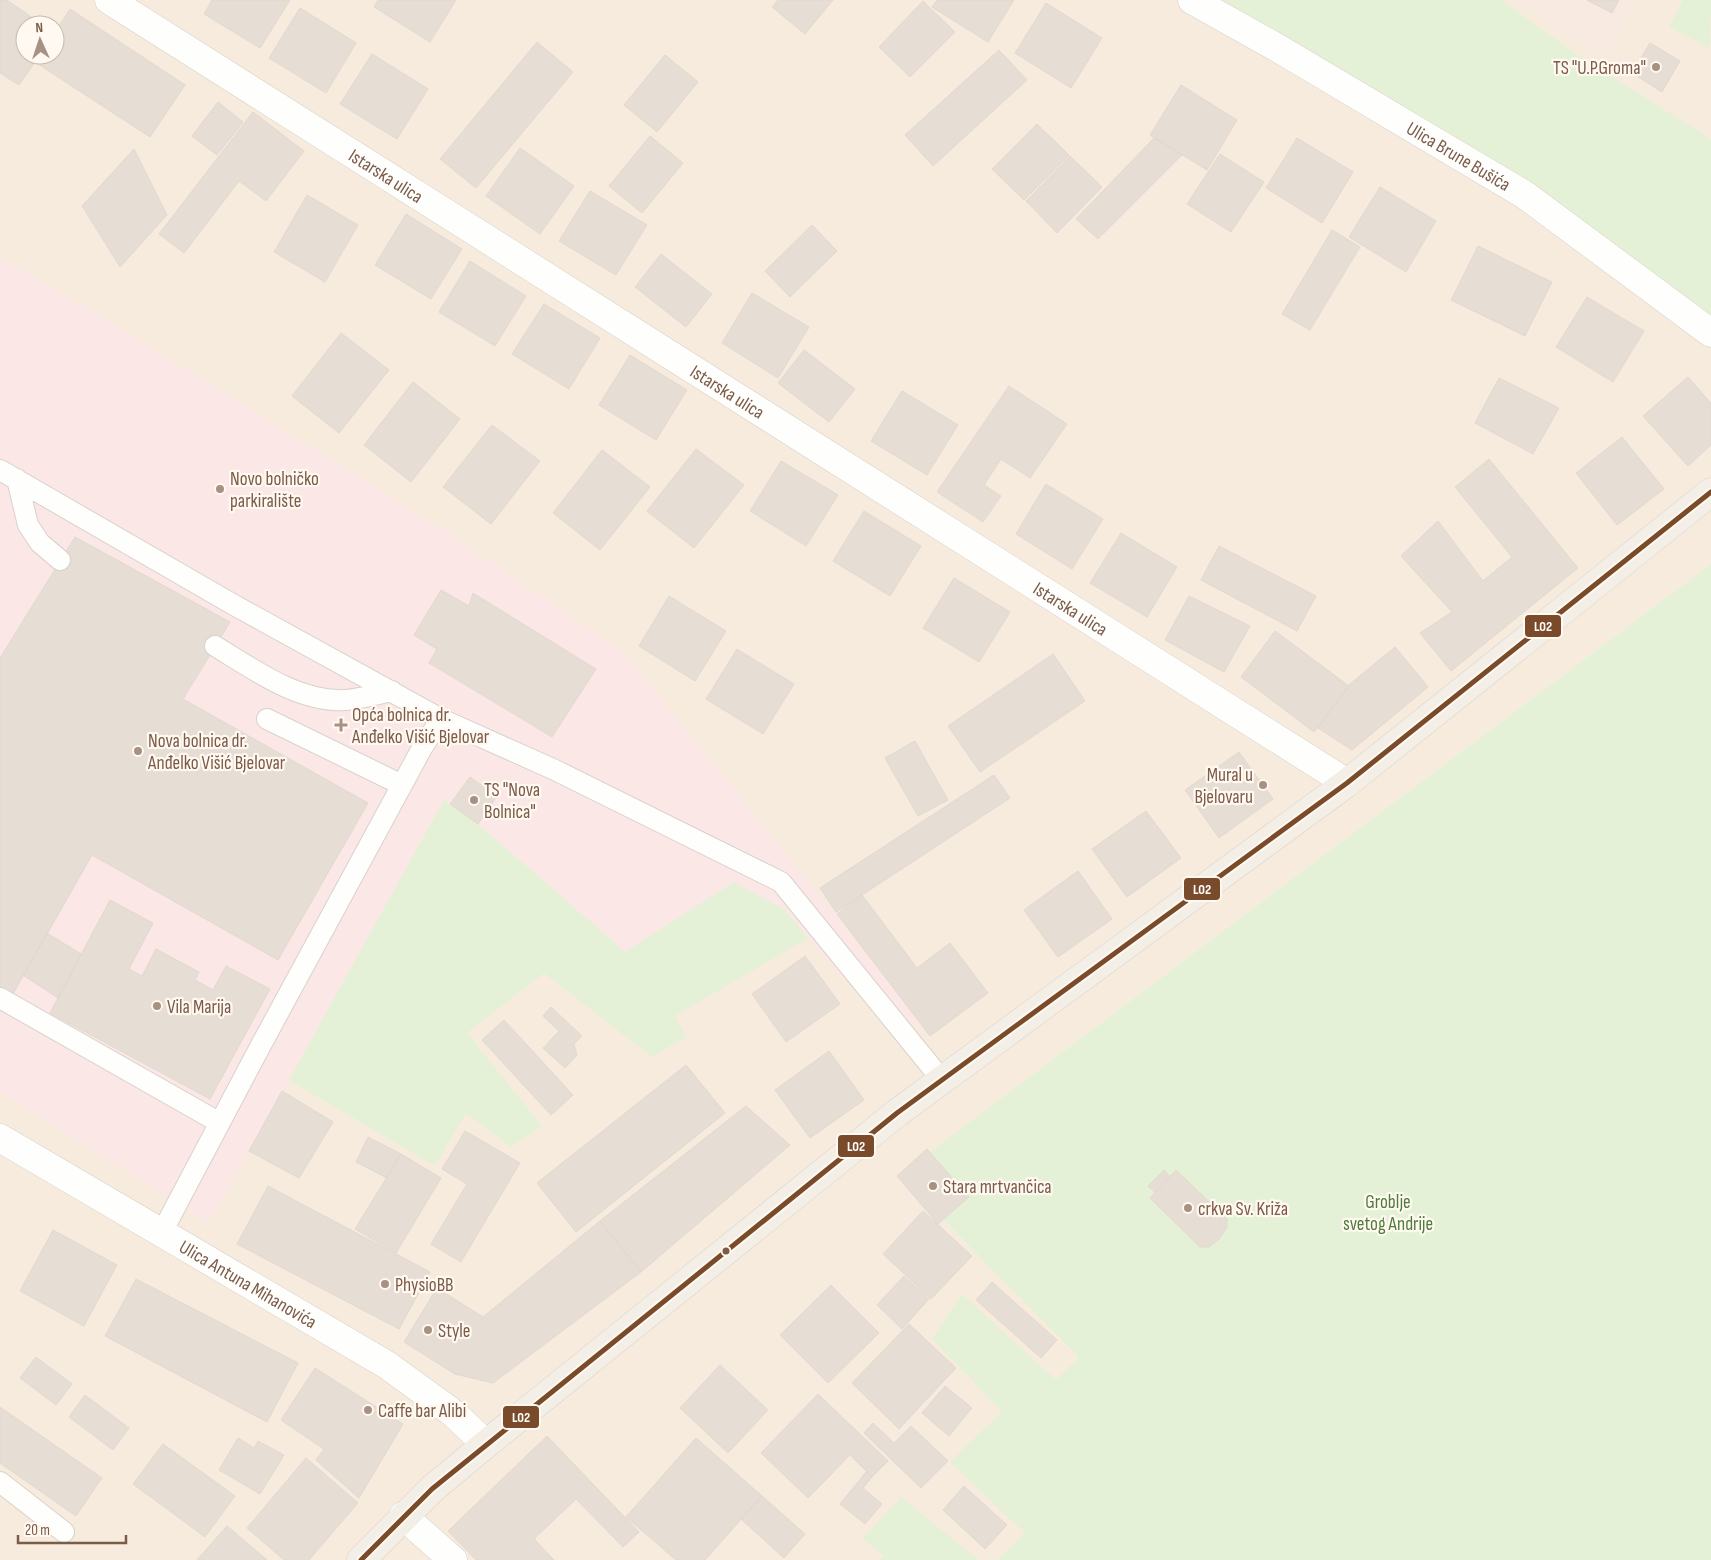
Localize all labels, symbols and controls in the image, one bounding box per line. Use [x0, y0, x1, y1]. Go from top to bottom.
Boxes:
north arrow [15, 15, 65, 65]
text: N [35, 19, 44, 36]
place label: TS "U.P.Groma" [1553, 57, 1646, 80]
marker: TS "U.P.Groma" [1650, 61, 1662, 73]
street label: Ulica Brune Bušića [1402, 117, 1514, 197]
street label: Istarska ulica [344, 145, 427, 209]
street label: Istarska ulica [685, 361, 768, 425]
place label: Novo bolničko parkiralište [230, 468, 319, 513]
marker: Novo bolničko parkiralište [214, 483, 226, 495]
street label: Istarska ulica [1029, 578, 1111, 642]
line badge: L02 [1524, 614, 1562, 638]
text: L02 [1534, 618, 1552, 635]
place label: Opća bolnica dr. Anđelko Višić Bjelovar [351, 704, 490, 749]
marker: Opća bolnica dr. Anđelko Višić Bjelovar [334, 718, 348, 732]
place label: Nova bolnica dr. Anđelko Višić Bjelovar [147, 730, 286, 775]
marker: Nova bolnica dr. Anđelko Višić Bjelovar [132, 745, 144, 757]
place label: Mural u Bjelovaru [1194, 764, 1253, 809]
place label: TS "Nova Bolnica" [484, 779, 540, 824]
marker: Mural u Bjelovaru [1257, 779, 1269, 791]
marker: TS "Nova Bolnica" [468, 794, 480, 806]
line badge: L02 [1183, 877, 1221, 901]
text: L02 [1193, 881, 1211, 898]
place label: Vila Marija [167, 996, 231, 1019]
marker: Vila Marija [151, 1000, 163, 1012]
line badge: L02 [837, 1134, 875, 1158]
text: L02 [847, 1138, 865, 1155]
place label: Stara mrtvančica [943, 1176, 1052, 1199]
marker: Stara mrtvančica [927, 1180, 939, 1192]
park label: Groblje svetog Andrije [1343, 1191, 1433, 1236]
place label: crkva Sv. Križa [1198, 1198, 1288, 1221]
marker: crkva Sv. Križa [1182, 1202, 1194, 1214]
street label: Ulica Antuna Mihanovića [175, 1236, 321, 1334]
unlabelled marker [721, 1246, 731, 1256]
place label: PhysioBB [395, 1274, 454, 1297]
marker: PhysioBB [379, 1278, 391, 1290]
place label: Style [438, 1320, 470, 1343]
marker: Style [422, 1324, 434, 1336]
place label: Caffe bar Alibi [378, 1400, 466, 1423]
marker: Caffe bar Alibi [362, 1404, 374, 1416]
line badge: L02 [502, 1405, 540, 1429]
text: L02 [512, 1409, 530, 1426]
scale bar [18, 1512, 125, 1544]
text: 20 m [25, 1521, 50, 1540]

